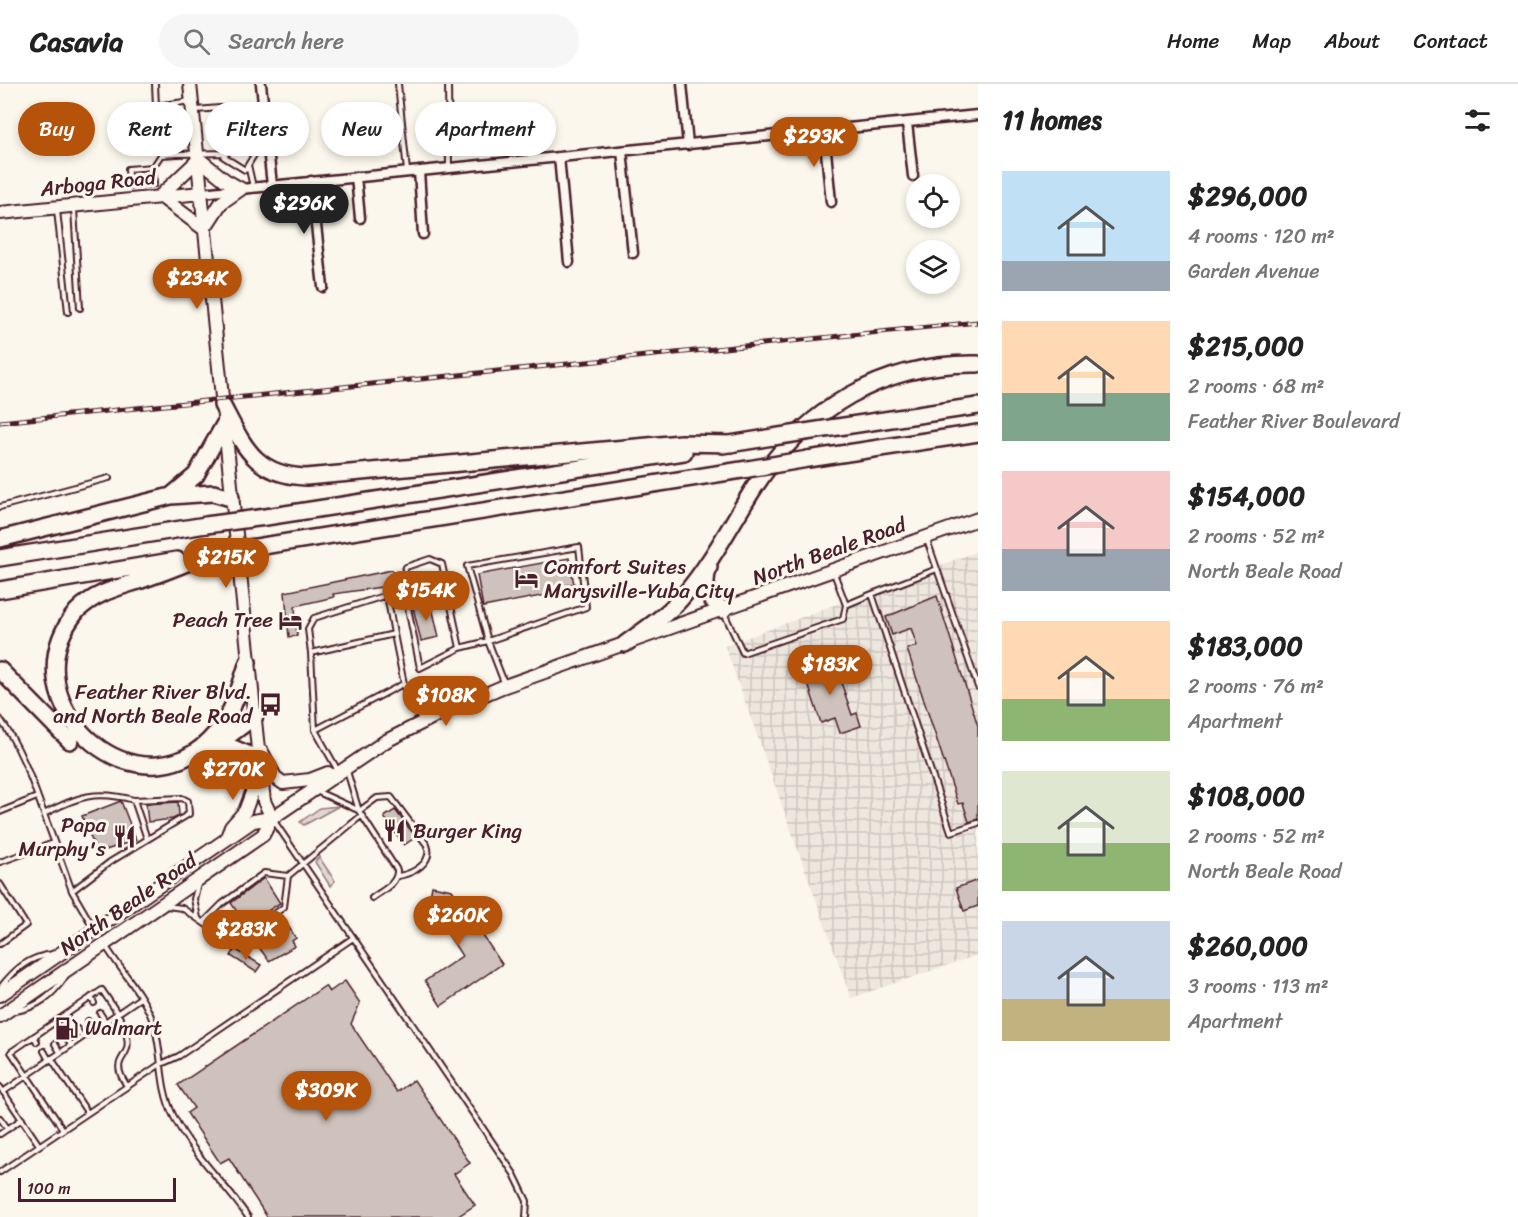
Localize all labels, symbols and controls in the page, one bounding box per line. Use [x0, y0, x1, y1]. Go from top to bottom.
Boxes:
search box [159, 14, 579, 68]
text: Casavia [30, 17, 123, 66]
text: Search here [228, 22, 344, 61]
text: Home [1167, 22, 1219, 60]
text: Map [1252, 22, 1291, 60]
text: About [1324, 22, 1381, 60]
text: Contact [1414, 22, 1488, 60]
icon: search [180, 25, 213, 58]
text: 11 homes [1002, 97, 1102, 143]
chip: Buy [18, 102, 95, 156]
chip: Rent [107, 102, 193, 156]
chip: Filters [205, 102, 309, 156]
chip: New [321, 102, 403, 156]
chip: Apartment [415, 102, 556, 156]
icon: filters [1461, 104, 1494, 137]
pin: $293K [772, 117, 856, 168]
text: $293K [784, 119, 844, 154]
street label: Arboga Road [38, 158, 159, 208]
text: $296,000 [1188, 173, 1308, 219]
map controls [906, 174, 960, 294]
button: locate [906, 174, 960, 228]
pin: $296K [262, 184, 346, 235]
text: $296K [274, 186, 334, 221]
icon: home [1050, 195, 1122, 267]
text: 4 rooms · 120 m² [1188, 219, 1335, 254]
button: layers [906, 240, 960, 294]
text: Garden Avenue [1188, 254, 1319, 289]
pin: $234K [155, 259, 239, 310]
text: $234K [167, 261, 227, 296]
text: $215,000 [1188, 323, 1304, 369]
icon: home [1050, 345, 1122, 417]
text: 2 rooms · 68 m² [1188, 369, 1324, 404]
text: Feather River Boulevard [1188, 404, 1400, 439]
text: $154,000 [1188, 473, 1305, 519]
icon: home [1050, 495, 1122, 567]
street label: North Beale Road [747, 505, 913, 596]
text: 2 rooms · 52 m² [1188, 519, 1325, 554]
pin: $215K [184, 538, 268, 589]
text: $215K [197, 540, 255, 575]
place label: Comfort Suites Marysville-Yuba City [544, 548, 734, 610]
text: North Beale Road [1188, 554, 1342, 589]
hotel icon: Comfort Suites Marysville-Yuba City [513, 566, 539, 592]
pin: $154K [384, 571, 468, 622]
text: $154K [397, 573, 455, 608]
place label: Peach Tree [173, 601, 273, 639]
hotel icon: Peach Tree [278, 607, 304, 633]
text: $183,000 [1188, 623, 1303, 669]
pin: $183K [788, 645, 872, 696]
icon: home [1050, 645, 1122, 717]
text: $183K [801, 647, 859, 682]
text: 2 rooms · 76 m² [1188, 669, 1324, 704]
place label: Feather River Blvd. and North Beale Road [53, 673, 254, 735]
pin: $108K [404, 676, 488, 727]
text: $108K [417, 678, 475, 713]
bus stop icon: Feather River Blvd. and North Beale Road [257, 691, 283, 717]
text: Apartment [1188, 704, 1282, 739]
pin: $270K [191, 750, 275, 801]
text: $270K [202, 752, 264, 787]
text: $108,000 [1188, 773, 1305, 819]
icon: home [1050, 795, 1122, 867]
place label: Papa Murphy's [18, 806, 106, 868]
place label: Burger King [413, 812, 522, 850]
restaurant icon: Burger King [382, 818, 408, 844]
text: 2 rooms · 52 m² [1188, 819, 1325, 854]
restaurant icon: Papa Murphy's [111, 824, 137, 850]
street label: North Beale Road [51, 841, 207, 966]
text: North Beale Road [1188, 854, 1342, 889]
pin: $260K [416, 896, 500, 947]
text: $260K [427, 898, 489, 933]
pin: $283K [204, 910, 288, 961]
text: $283K [216, 912, 276, 947]
text: $260,000 [1188, 923, 1308, 969]
icon: home [1050, 945, 1122, 1017]
text: 3 rooms · 113 m² [1188, 969, 1329, 1004]
text: Apartment [1188, 1004, 1282, 1039]
place label: Walmart [85, 1009, 162, 1047]
fuel station icon: Walmart [54, 1015, 80, 1041]
pin: $309K [284, 1071, 368, 1122]
text: $309K [295, 1073, 357, 1108]
text: 100 m [27, 1174, 71, 1203]
scale bar [18, 1175, 176, 1202]

